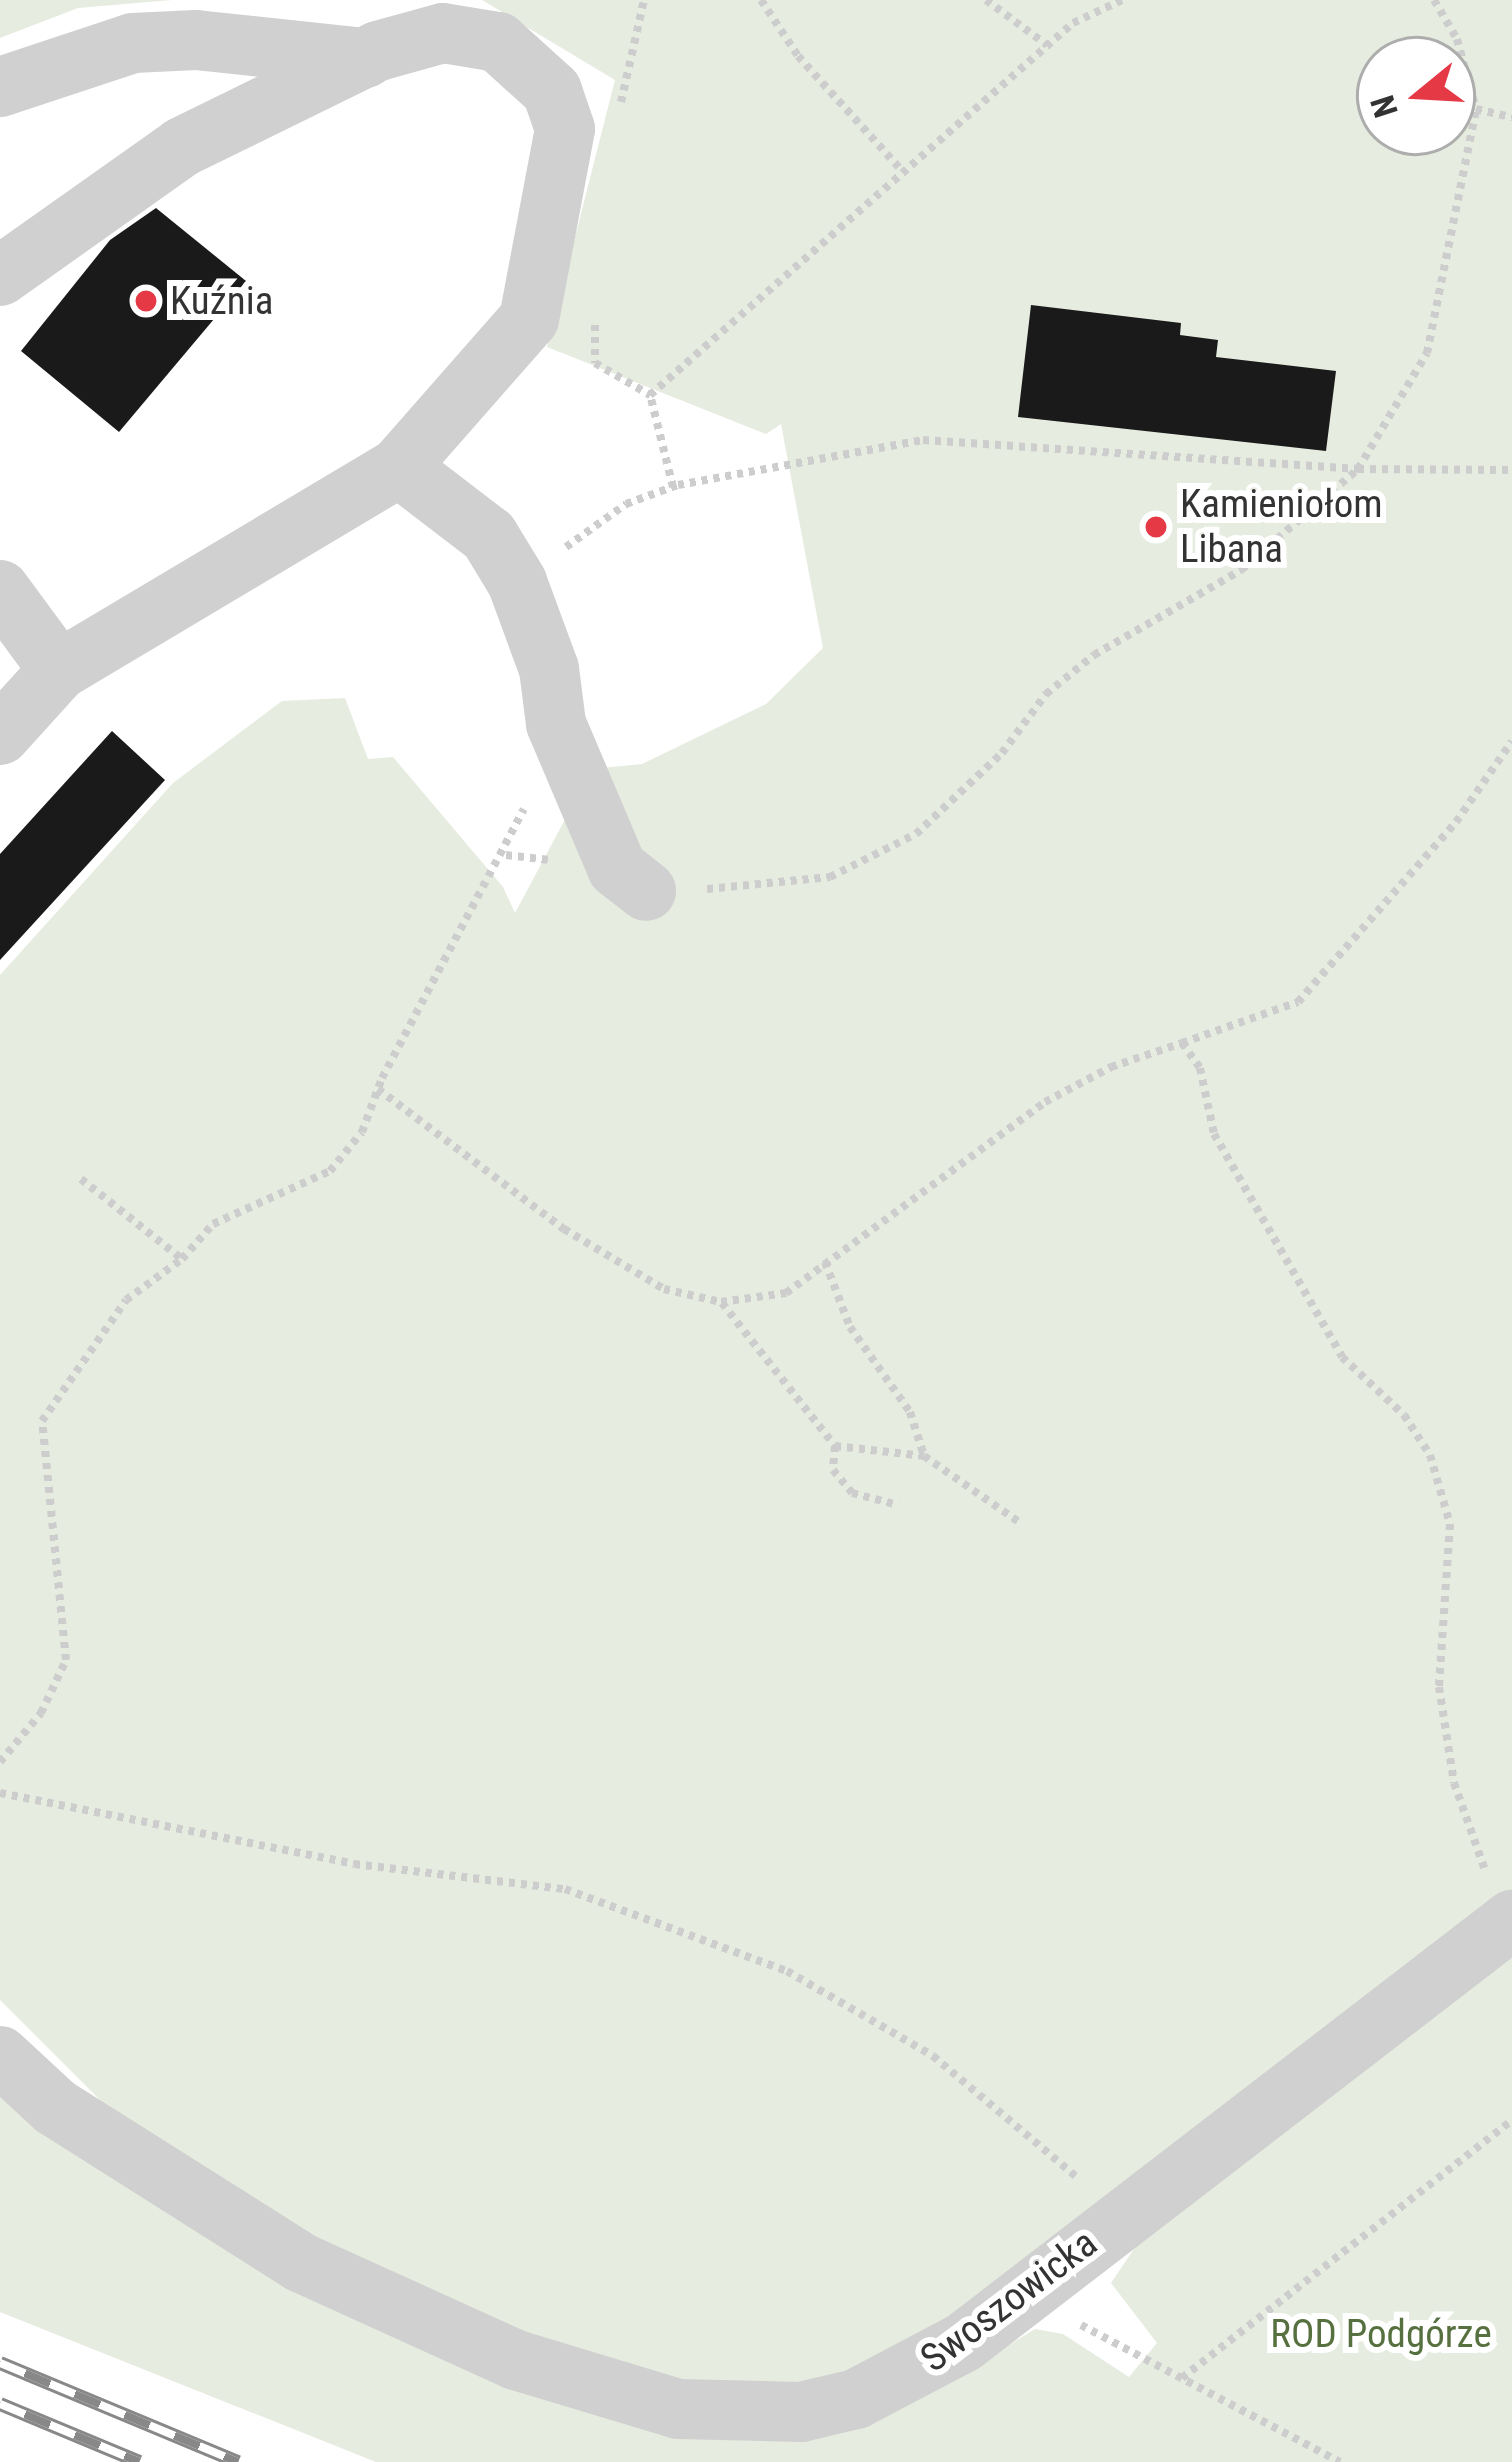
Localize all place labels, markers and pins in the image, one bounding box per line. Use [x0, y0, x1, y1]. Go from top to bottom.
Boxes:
place label: Kuźnia [170, 278, 273, 324]
marker: Kuźnia [133, 288, 159, 314]
place label: Kamieniołom Libana [1180, 482, 1383, 573]
marker: Kamieniołom Libana [1143, 514, 1169, 540]

